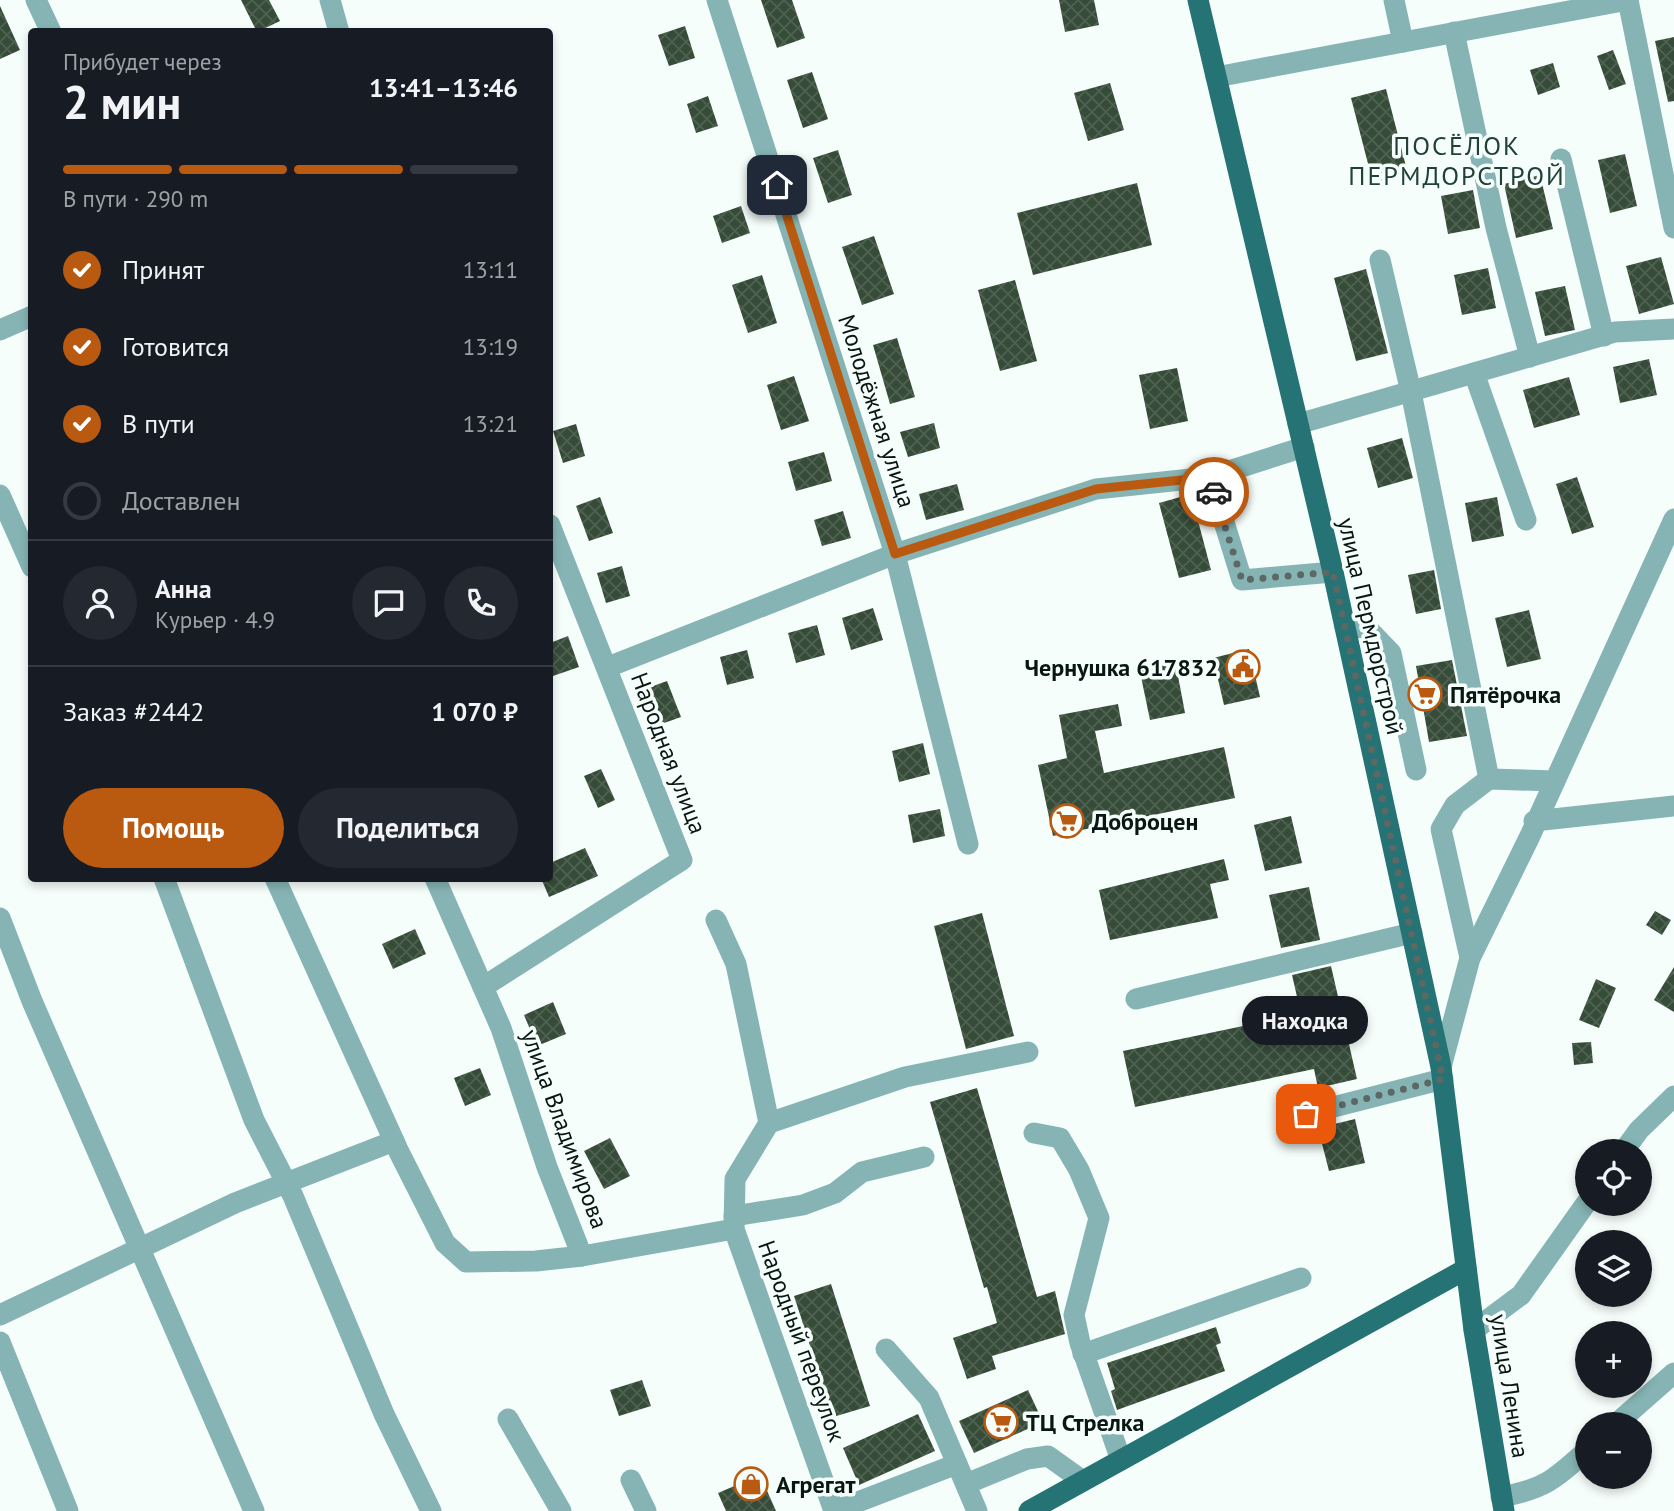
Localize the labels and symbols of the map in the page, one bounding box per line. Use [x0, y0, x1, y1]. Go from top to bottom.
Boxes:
district label: ПОСЁЛОК ПЕРМДОРСТРОЙ [1348, 129, 1566, 192]
pin [747, 155, 807, 215]
street label: Молодёжная улица [831, 311, 923, 511]
courier [1179, 457, 1249, 527]
street label: улица Пермдорстрой [1331, 514, 1411, 738]
public building icon: Чернушка 617832 [1224, 648, 1262, 686]
place label: Чернушка 617832 [1024, 652, 1218, 683]
street label: Народная улица [624, 668, 714, 838]
supermarket icon: Пятёрочка [1406, 675, 1444, 713]
place label: Пятёрочка [1450, 679, 1561, 710]
supermarket icon: Доброцен [1048, 802, 1086, 840]
place label: Доброцен [1092, 806, 1198, 837]
callout: Находка [1243, 995, 1369, 1044]
street label: улица Владимирова [515, 1025, 615, 1233]
pin [1276, 1084, 1336, 1144]
street label: Народный переулок [751, 1236, 853, 1446]
street label: улица Ленина [1483, 1312, 1537, 1460]
supermarket icon: ТЦ Стрелка [982, 1403, 1020, 1441]
place label: ТЦ Стрелка [1026, 1407, 1144, 1438]
shop icon: Агрегат [732, 1465, 770, 1503]
place label: Агрегат [776, 1469, 857, 1500]

